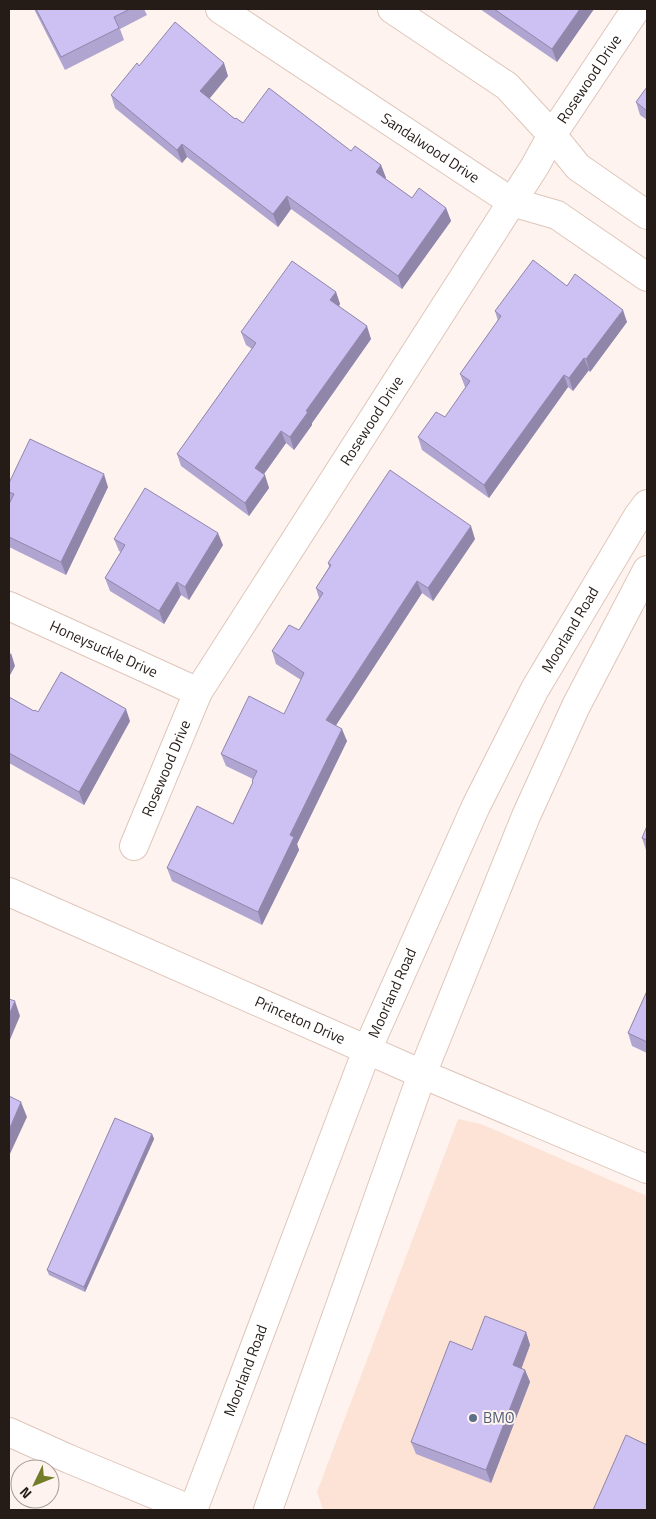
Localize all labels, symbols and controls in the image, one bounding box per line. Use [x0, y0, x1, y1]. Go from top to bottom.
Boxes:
street label: Rosewood Drive [551, 30, 627, 128]
street label: Sandalwood Drive [377, 107, 484, 189]
street label: Rosewood Drive [334, 371, 409, 470]
street label: Moorland Road [535, 582, 604, 677]
street label: Honeysuckle Drive [46, 614, 162, 683]
street label: Rosewood Drive [135, 716, 196, 820]
street label: Moorland Road [362, 944, 422, 1042]
street label: Princeton Drive [251, 990, 349, 1050]
street label: Moorland Road [217, 1321, 273, 1420]
place label: BMO [483, 1406, 515, 1429]
marker: BMO [467, 1412, 479, 1424]
north arrow [10, 1459, 60, 1509]
text: N [14, 1482, 36, 1504]

